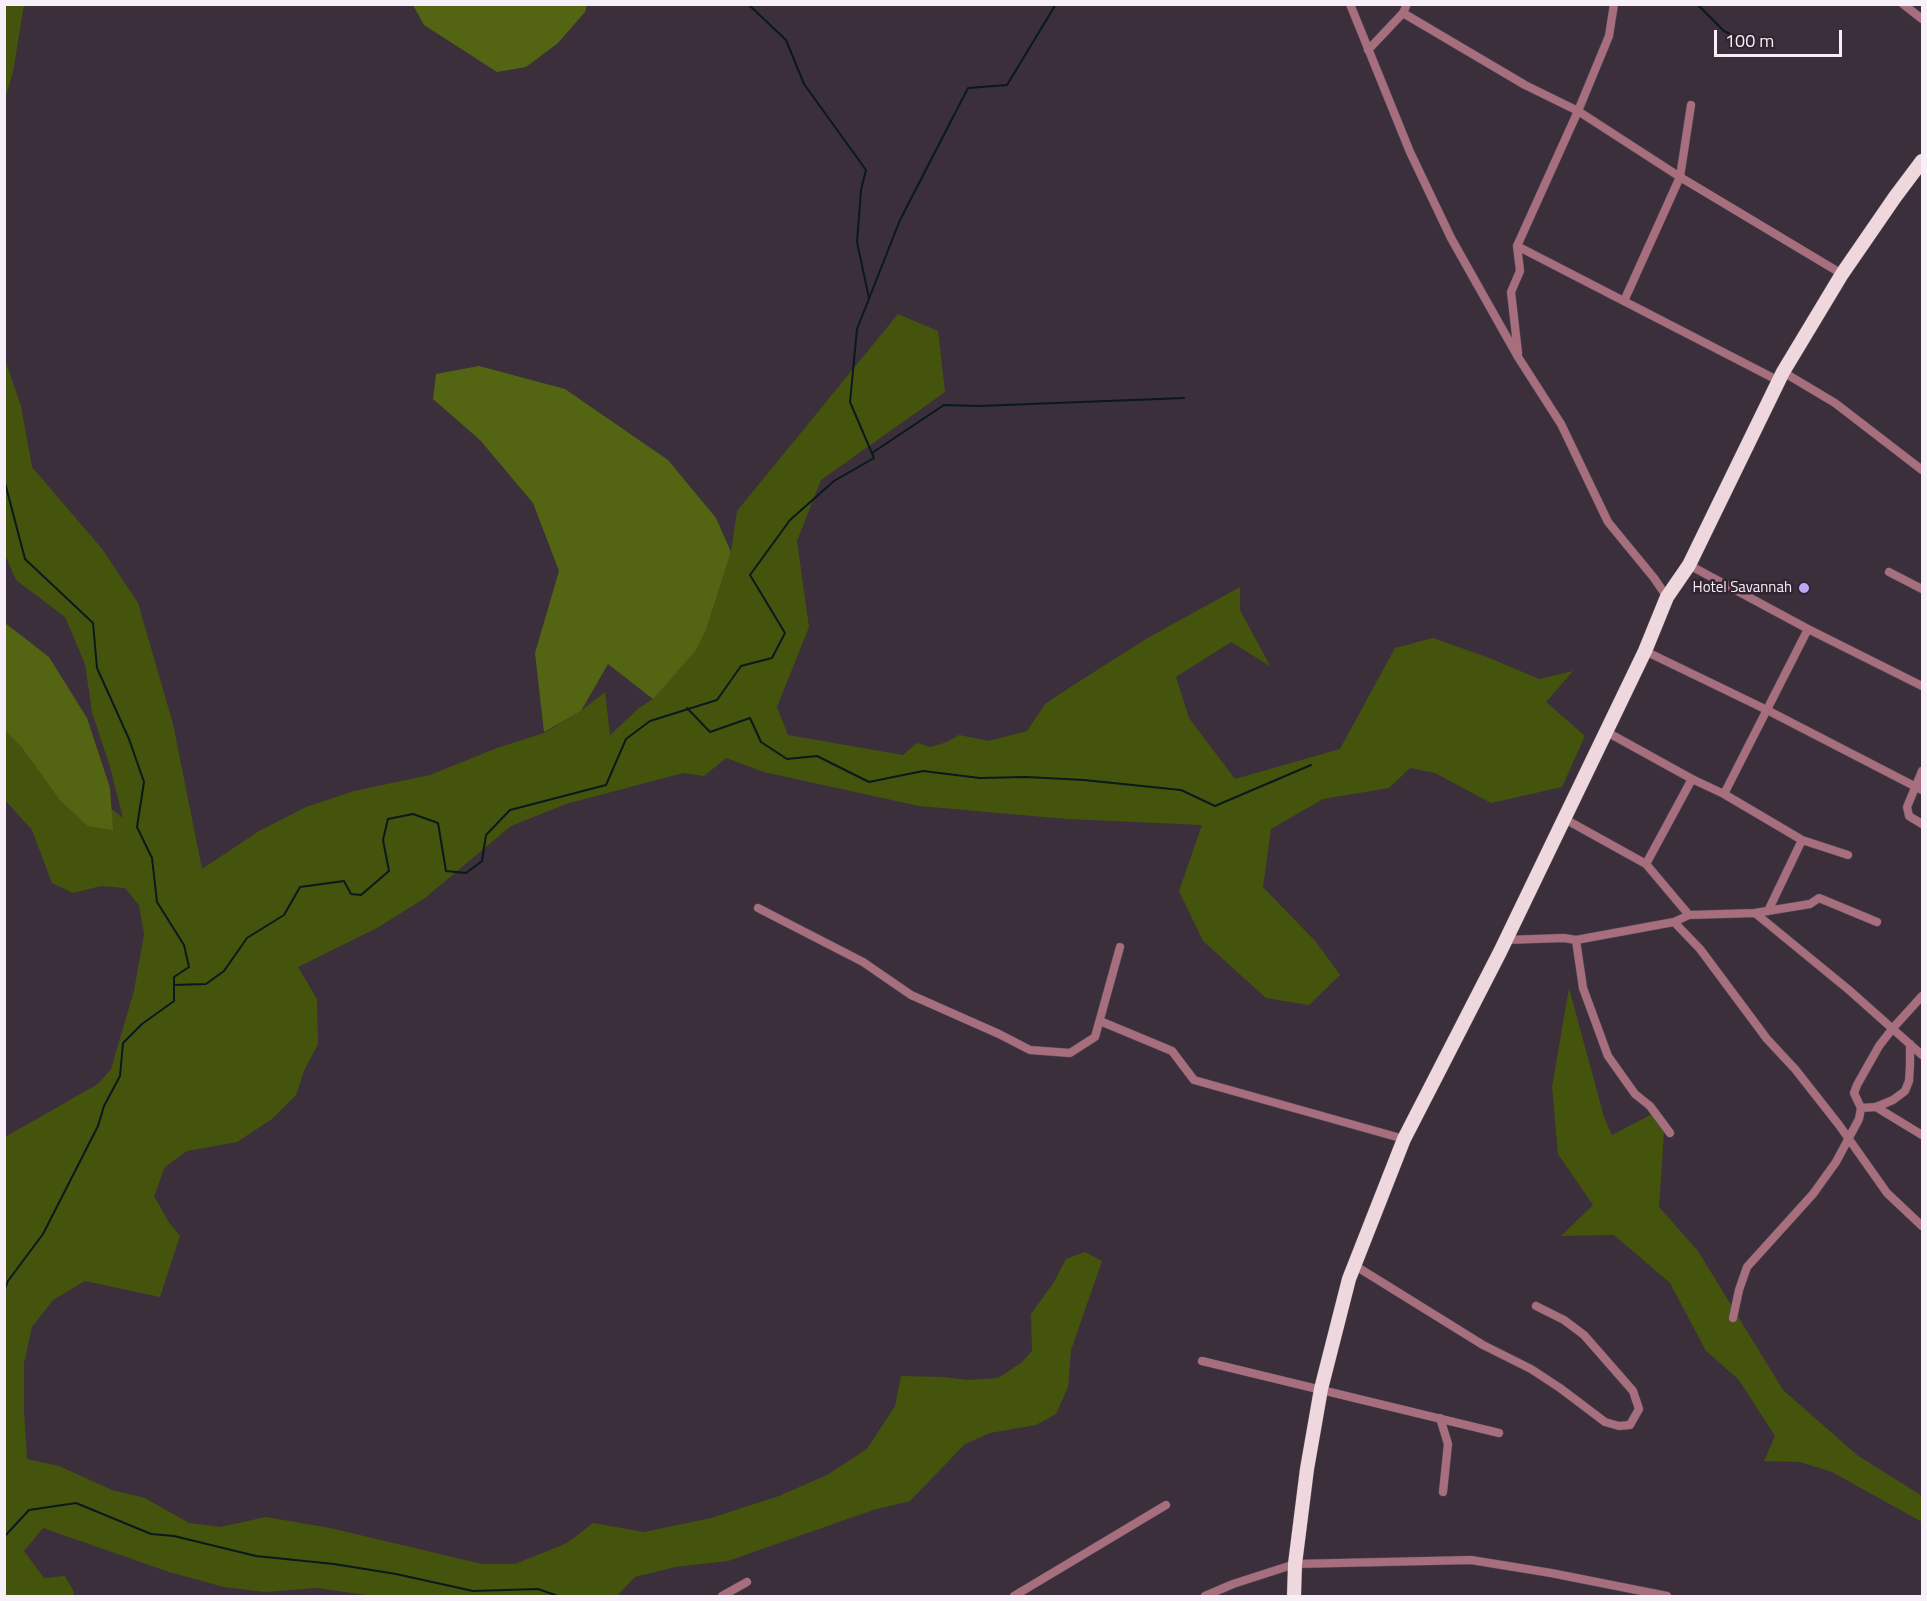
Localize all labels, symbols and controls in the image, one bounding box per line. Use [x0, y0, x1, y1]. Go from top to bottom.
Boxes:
scale bar [1717, 18, 1844, 56]
text: 100 m [1725, 27, 1774, 54]
place label: Hotel Savannah [1693, 579, 1792, 597]
marker: Hotel Savannah [1797, 581, 1811, 595]

